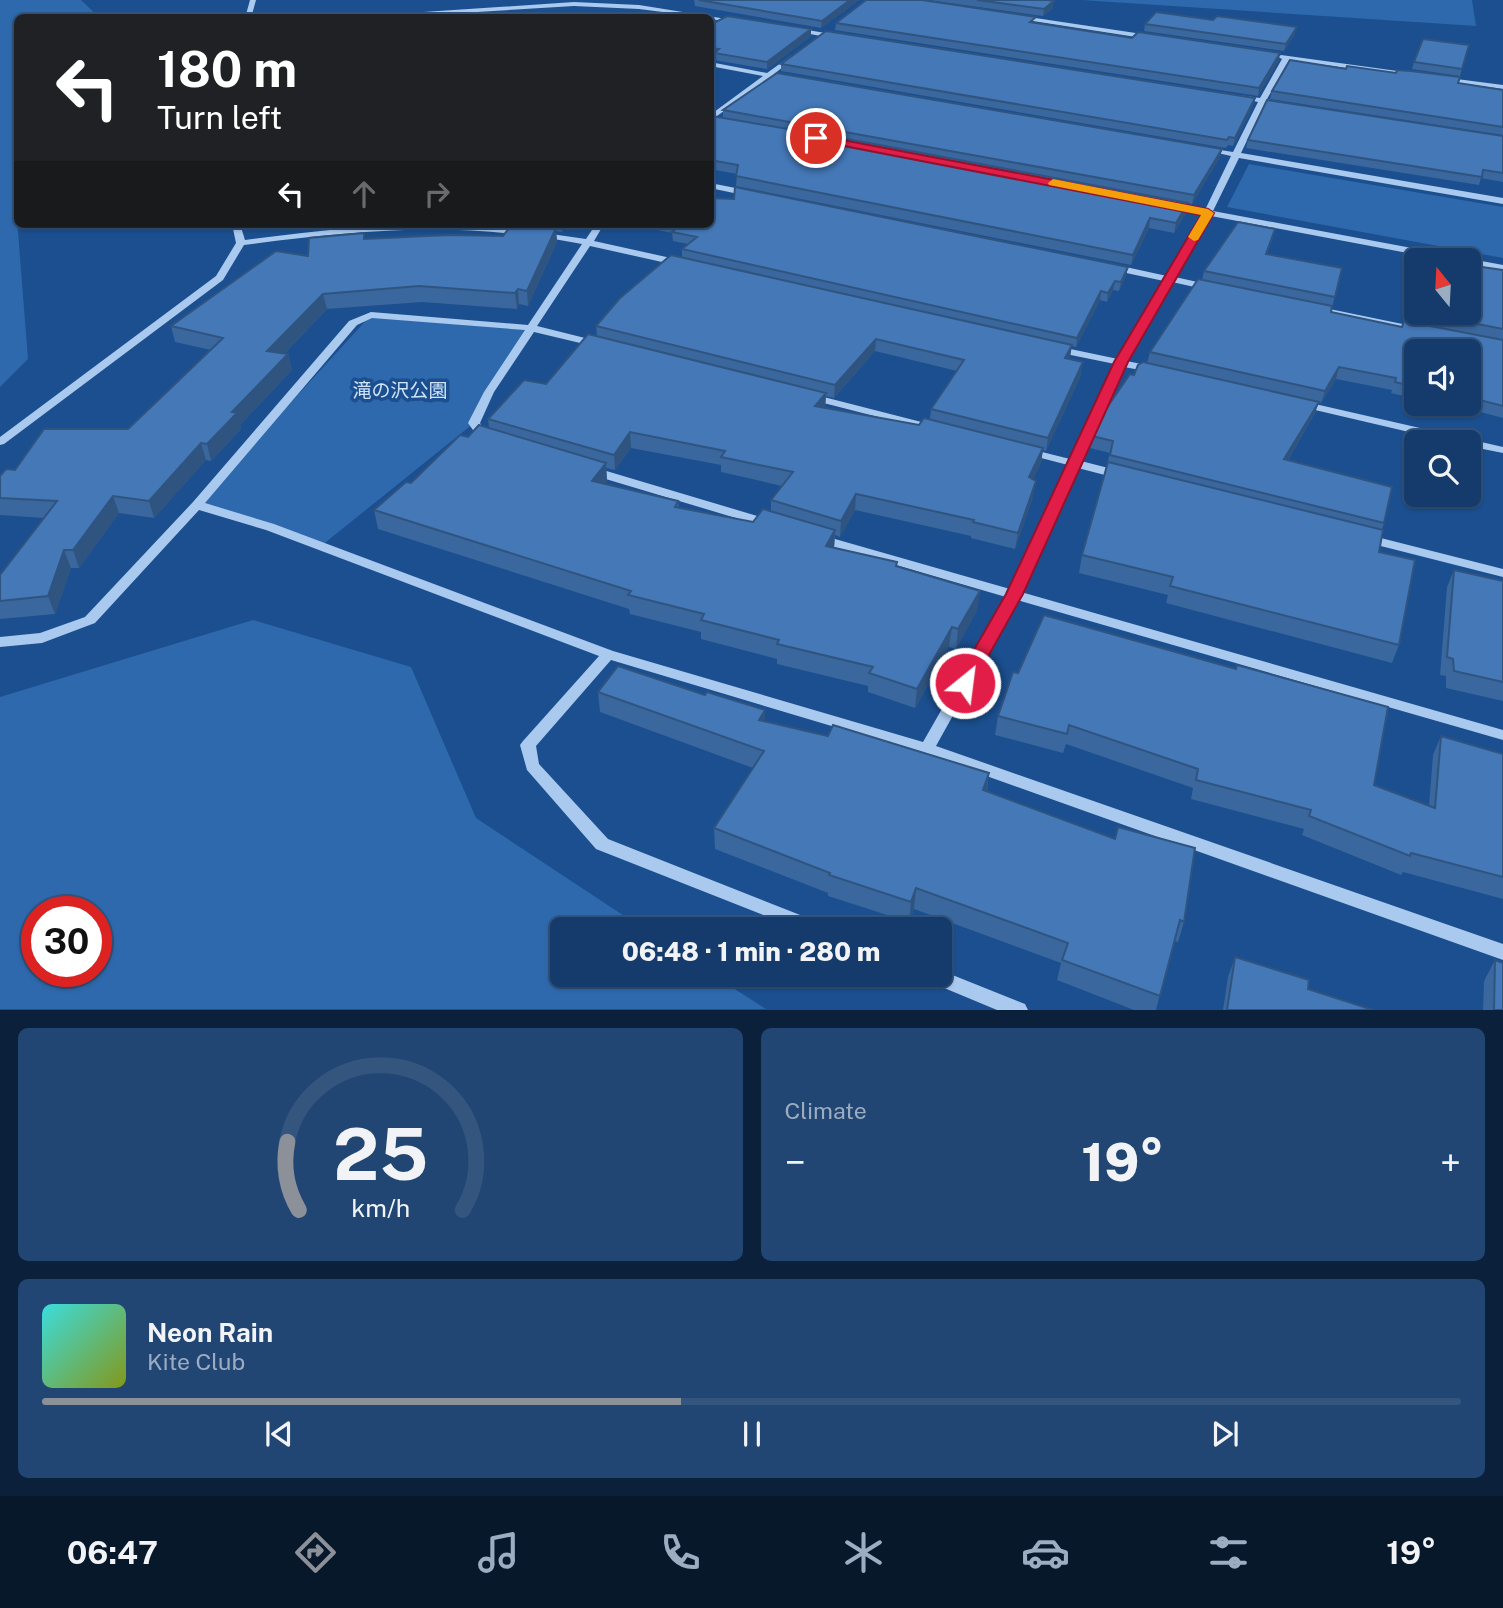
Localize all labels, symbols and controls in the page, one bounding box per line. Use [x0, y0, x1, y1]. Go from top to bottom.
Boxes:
text: 180 m [157, 40, 297, 98]
icon: left [42, 42, 133, 133]
text: Turn left [157, 99, 282, 136]
pin [786, 108, 846, 168]
icon: arrive [797, 119, 835, 157]
icon: left [272, 175, 310, 213]
icon: ahead [345, 175, 383, 213]
icon: right [418, 175, 456, 213]
north arrow [1404, 248, 1480, 326]
map controls [1404, 248, 1481, 507]
button: sound [1404, 339, 1481, 416]
park label: 滝の沢公園 [352, 379, 448, 401]
button: search [1404, 430, 1481, 507]
position arrow [928, 646, 1002, 720]
speed limit sign: 30 [21, 896, 112, 987]
text: 06:48 · 1 min · 280 m [622, 936, 880, 967]
text: Climate [785, 1097, 867, 1124]
text: 25 [333, 1112, 428, 1197]
text: 19° [1081, 1132, 1164, 1193]
text: − [785, 1140, 806, 1185]
text: + [1440, 1140, 1461, 1185]
text: km/h [351, 1193, 410, 1223]
text: Neon Rain [147, 1317, 273, 1348]
text: Kite Club [147, 1348, 245, 1375]
icon: previous [260, 1415, 298, 1453]
icon: pause [733, 1415, 771, 1453]
icon: next [1206, 1415, 1244, 1453]
icon: directions [291, 1528, 340, 1577]
icon: music [474, 1528, 523, 1577]
icon: phone [656, 1528, 705, 1577]
icon: climate [839, 1528, 888, 1577]
icon: car [1021, 1528, 1070, 1577]
icon: filters [1204, 1528, 1253, 1577]
text: 06:47 [67, 1534, 158, 1571]
text: 19° [1386, 1534, 1436, 1571]

